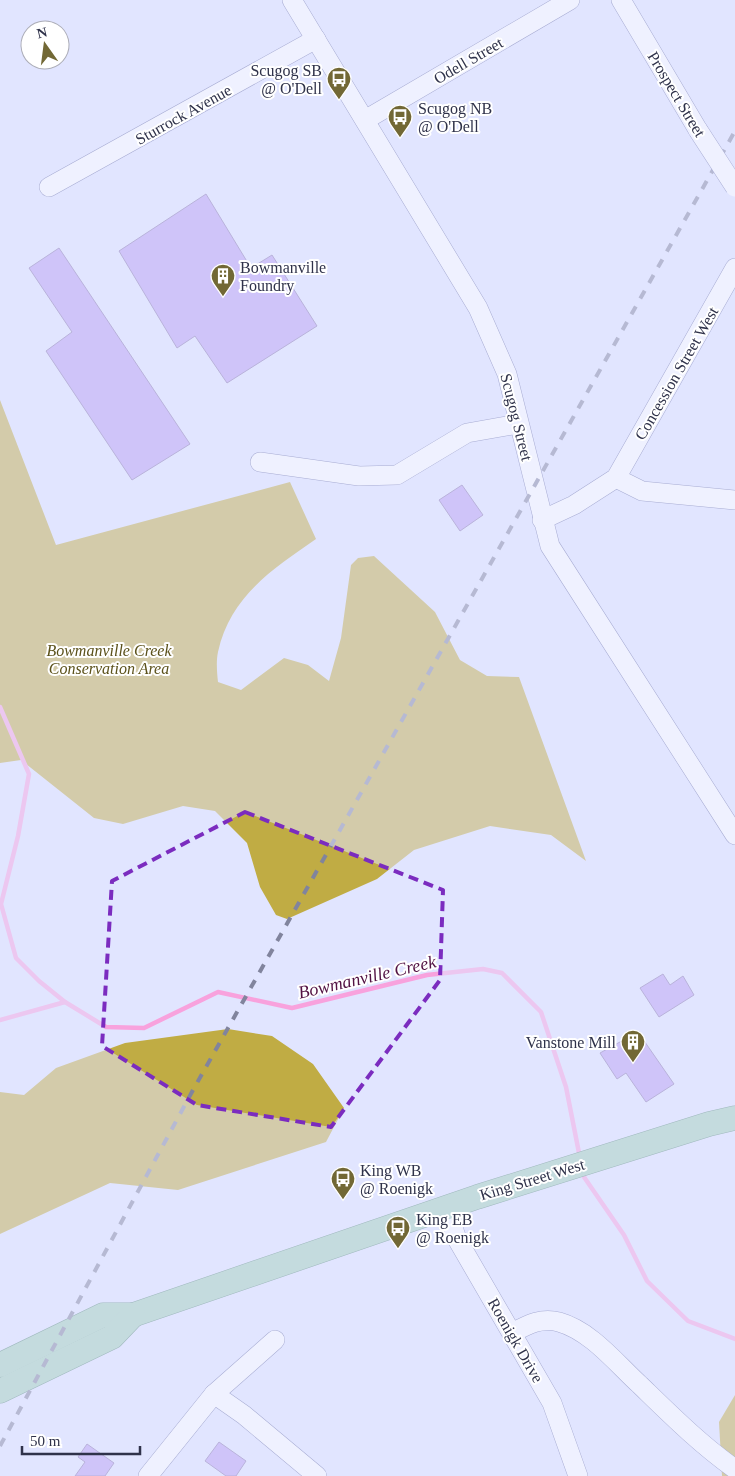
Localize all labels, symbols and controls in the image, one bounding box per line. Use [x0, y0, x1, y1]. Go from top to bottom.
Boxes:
north arrow [20, 20, 70, 70]
text: N [35, 24, 49, 41]
street label: Odell Street [431, 34, 506, 87]
street label: Prospect Street [644, 49, 709, 141]
place label: Scugog SB @ O'Dell [250, 62, 323, 98]
bus stop icon: Scugog SB @ O'Dell [326, 66, 352, 100]
street label: Sturrock Avenue [132, 81, 234, 148]
place label: Scugog NB @ O'Dell [418, 100, 492, 136]
bus stop icon: Scugog NB @ O'Dell [387, 104, 413, 138]
place label: Bowmanville Foundry [240, 259, 326, 295]
building icon: Bowmanville Foundry [210, 263, 236, 297]
street label: Concession Street West [631, 303, 722, 443]
street label: Scugog Street [496, 372, 536, 463]
park label: Bowmanville Creek Conservation Area [46, 642, 172, 677]
water label: Bowmanville Creek [296, 951, 439, 1003]
building icon: Vanstone Mill [620, 1029, 646, 1063]
place label: Vanstone Mill [526, 1034, 617, 1051]
street label: King Street West [478, 1155, 587, 1204]
place label: King WB @ Roenigk [360, 1162, 433, 1198]
bus stop icon: King WB @ Roenigk [330, 1166, 356, 1200]
place label: King EB @ Roenigk [416, 1211, 489, 1247]
bus stop icon: King EB @ Roenigk [385, 1215, 411, 1249]
street label: Roenigk Drive [484, 1295, 547, 1386]
scale bar [22, 1424, 140, 1456]
text: 50 m [30, 1433, 61, 1449]

